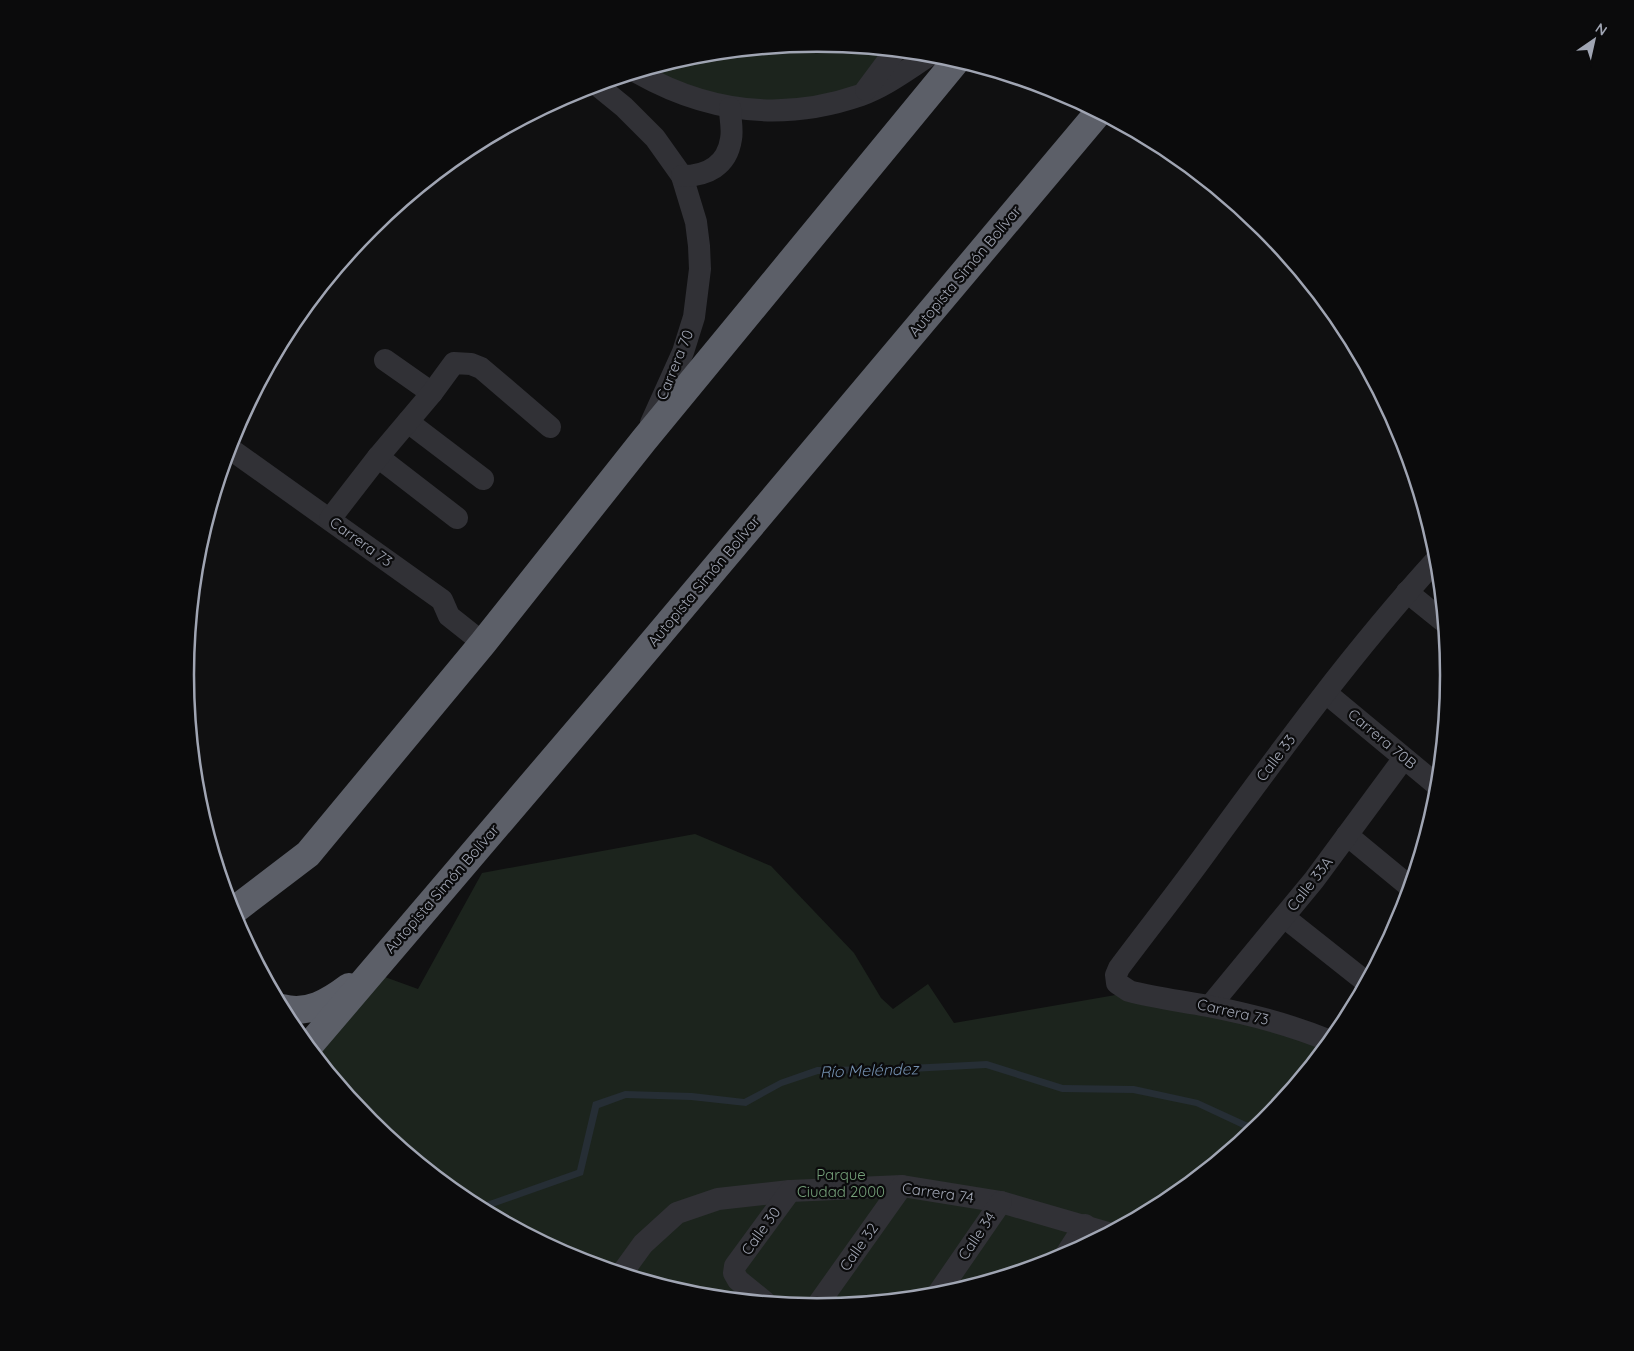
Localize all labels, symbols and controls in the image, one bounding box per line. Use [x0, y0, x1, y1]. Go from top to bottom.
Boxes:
north arrow [1569, 15, 1619, 65]
text: N [1592, 19, 1611, 40]
street label: Autopista Simón Bolívar [904, 201, 1025, 340]
street label: Carrera 70 [652, 327, 697, 403]
street label: Autopista Simón Bolívar [643, 511, 764, 650]
street label: Carrera 73 [326, 512, 396, 571]
street label: Carrera 70B [1344, 704, 1421, 773]
street label: Calle 33 [1252, 730, 1299, 785]
street label: Autopista Simón Bolívar [380, 820, 503, 957]
street label: Calle 33A [1283, 853, 1337, 915]
street label: Carrera 73 [1195, 994, 1271, 1029]
water label: Río Meléndez [819, 1058, 920, 1082]
park label: Parque Ciudad 2000 [797, 1165, 885, 1201]
street label: Carrera 74 [901, 1178, 975, 1207]
street label: Calle 30 [737, 1203, 784, 1259]
street label: Calle 34 [954, 1208, 1000, 1263]
street label: Calle 32 [835, 1219, 882, 1274]

